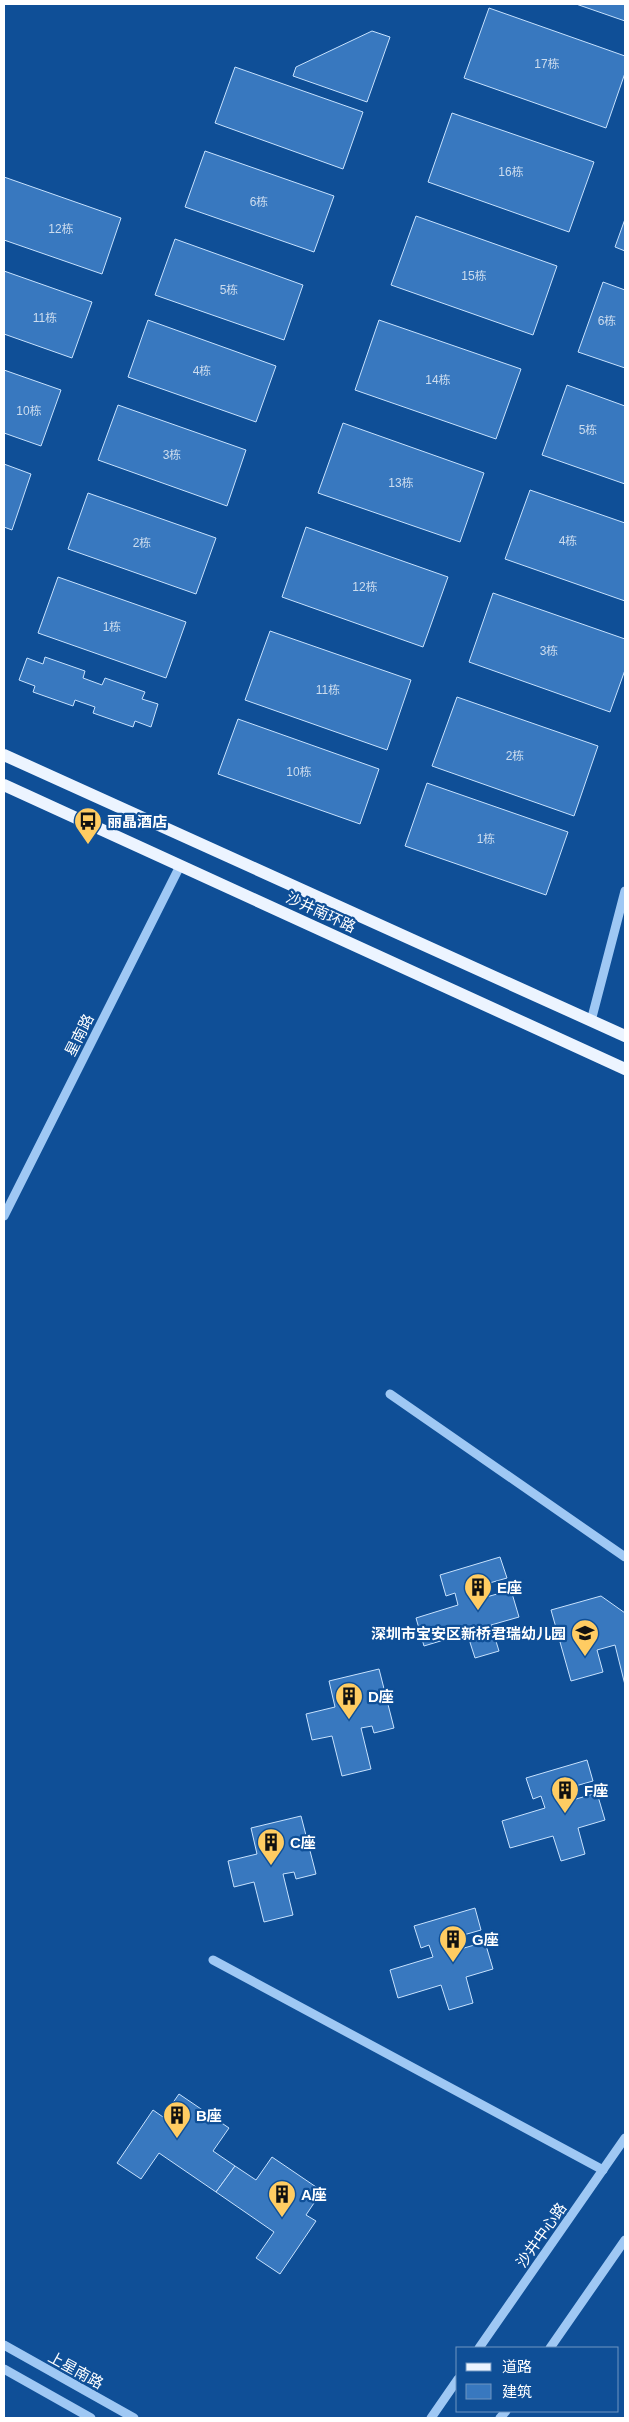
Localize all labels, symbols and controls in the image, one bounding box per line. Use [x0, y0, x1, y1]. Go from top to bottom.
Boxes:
house number: 17栋 [534, 57, 560, 71]
house number: 16栋 [498, 165, 524, 179]
house number: 6栋 [250, 195, 268, 209]
house number: 12栋 [48, 222, 74, 236]
house number: 15栋 [461, 269, 487, 283]
house number: 5栋 [220, 283, 238, 297]
house number: 11栋 [33, 311, 57, 325]
house number: 6栋 [598, 314, 616, 328]
house number: 4栋 [193, 364, 211, 378]
house number: 14栋 [425, 373, 451, 387]
house number: 10栋 [16, 404, 42, 418]
house number: 5栋 [579, 423, 597, 437]
house number: 3栋 [163, 448, 181, 462]
house number: 13栋 [388, 476, 414, 490]
house number: 4栋 [559, 534, 577, 548]
house number: 2栋 [133, 536, 151, 550]
house number: 12栋 [352, 580, 378, 594]
house number: 1栋 [103, 620, 121, 634]
house number: 3栋 [540, 644, 558, 658]
house number: 11栋 [316, 683, 340, 697]
house number: 2栋 [506, 749, 524, 763]
house number: 10栋 [286, 765, 312, 779]
bus stop icon: 丽晶酒店 [73, 806, 103, 845]
place label: 丽晶酒店 [107, 813, 167, 830]
house number: 1栋 [477, 832, 495, 846]
street label: 沙井南环路 [283, 888, 359, 936]
street label: 星南路 [61, 1011, 97, 1059]
building icon: E座 [463, 1572, 493, 1611]
place label: E座 [497, 1579, 522, 1596]
school or university icon: 深圳市宝安区新桥君瑞幼儿园 [570, 1618, 600, 1657]
place label: 深圳市宝安区新桥君瑞幼儿园 [371, 1625, 566, 1642]
building icon: D座 [334, 1681, 364, 1720]
place label: D座 [368, 1688, 394, 1705]
building icon: F座 [550, 1775, 580, 1814]
place label: F座 [584, 1782, 608, 1799]
building icon: C座 [256, 1827, 286, 1866]
place label: C座 [290, 1834, 316, 1851]
building icon: G座 [438, 1924, 468, 1963]
place label: G座 [472, 1931, 499, 1948]
building icon: B座 [162, 2100, 192, 2139]
place label: B座 [196, 2107, 222, 2124]
building icon: A座 [267, 2179, 297, 2218]
place label: A座 [301, 2186, 327, 2203]
street label: 沙井中心路 [513, 2199, 569, 2271]
legend [456, 2347, 619, 2412]
street label: 上星南路 [46, 2348, 106, 2392]
text: 道路 [502, 2358, 532, 2375]
text: 建筑 [502, 2383, 532, 2400]

